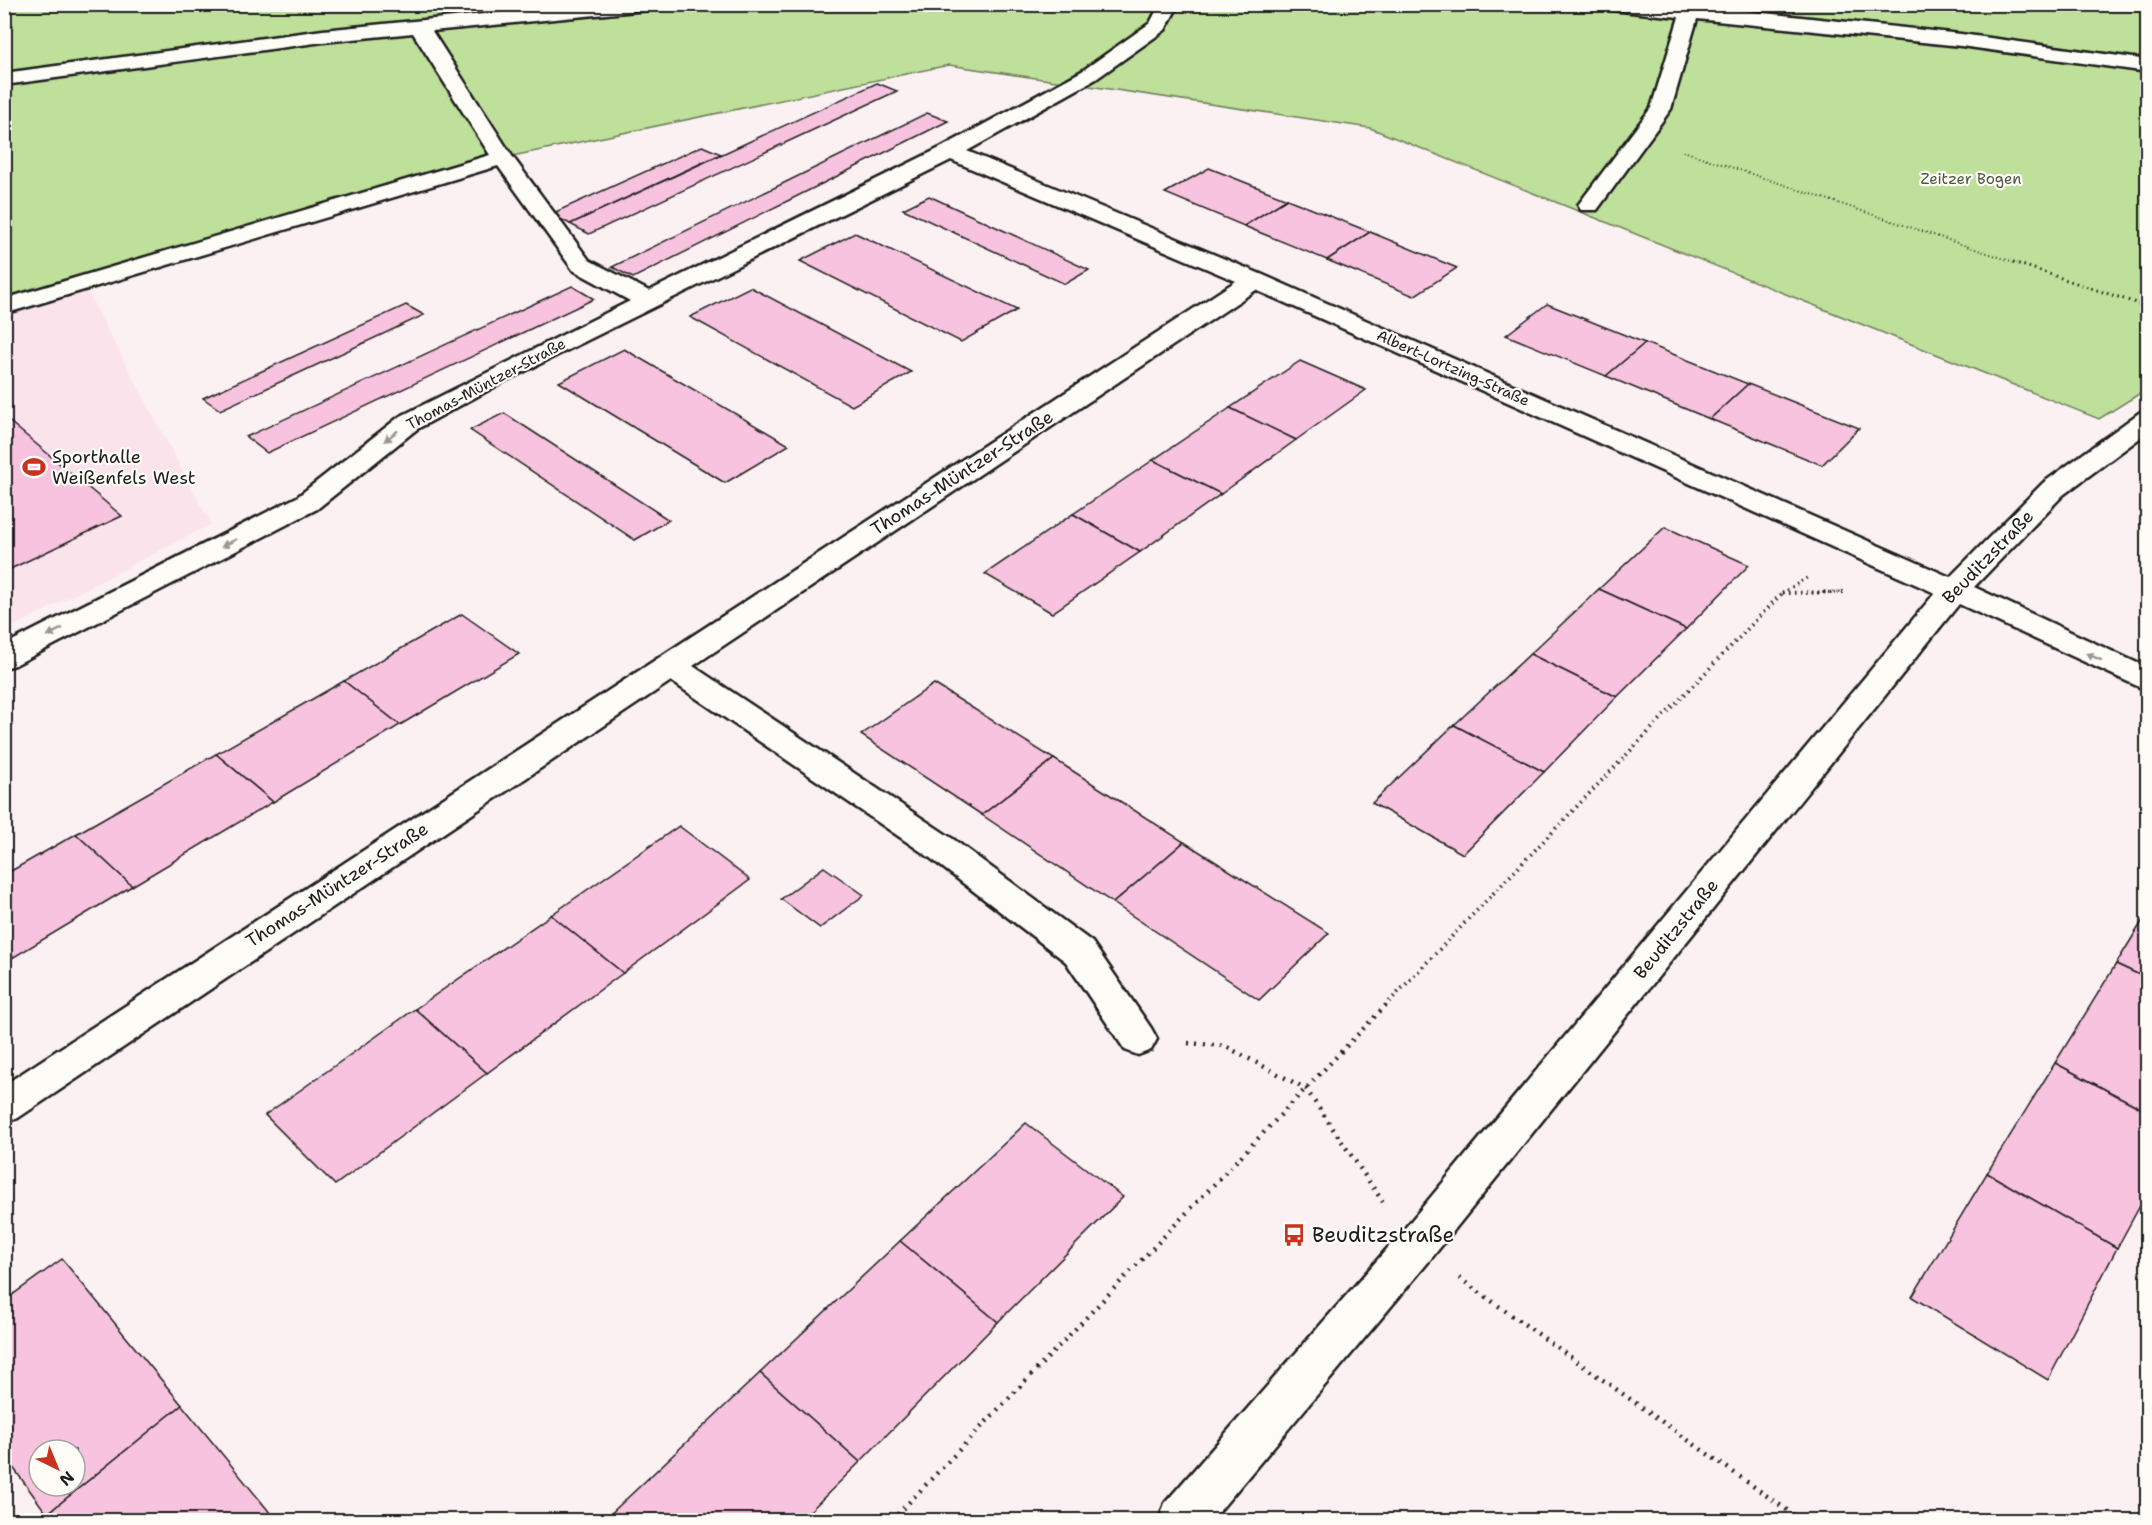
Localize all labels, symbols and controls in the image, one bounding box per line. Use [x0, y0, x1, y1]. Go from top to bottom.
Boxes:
park label: Zeitzer Bogen [1921, 169, 2021, 189]
street label: Albert-Lortzing-Straße [1373, 325, 1533, 411]
street label: Thomas-Müntzer-Straße [403, 334, 569, 434]
street label: Thomas-Müntzer-Straße [866, 405, 1058, 541]
one-way arrow [383, 430, 399, 443]
place label: Sporthalle Weißenfels West [52, 445, 196, 490]
sports icon: Sporthalle Weißenfels West [21, 454, 47, 480]
street label: Beuditzstraße [1937, 505, 2039, 609]
one-way arrow [220, 538, 237, 548]
one-way arrow [47, 627, 64, 637]
one-way arrow [2086, 653, 2103, 662]
street label: Thomas-Müntzer-Straße [241, 817, 433, 953]
street label: Beuditzstraße [1628, 874, 1724, 984]
place label: Beuditzstraße [1312, 1221, 1454, 1249]
bus stop icon: Beuditzstraße [1281, 1222, 1307, 1248]
north arrow [27, 1438, 87, 1498]
text: N [55, 1467, 79, 1491]

